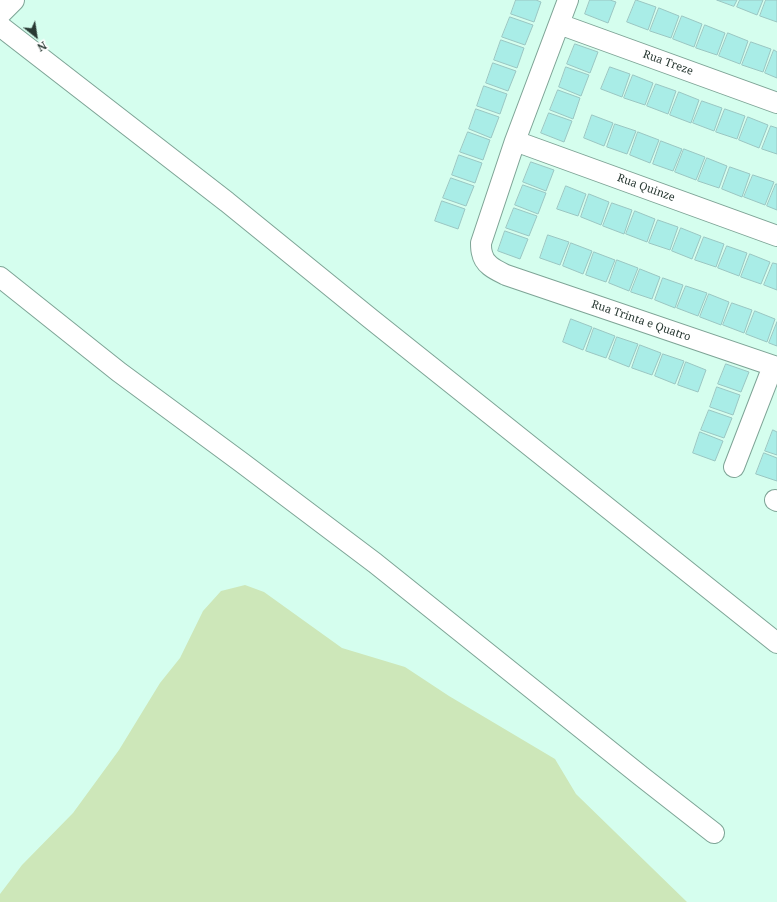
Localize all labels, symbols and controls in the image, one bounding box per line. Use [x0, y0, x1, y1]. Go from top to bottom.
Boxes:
north arrow [16, 16, 56, 56]
text: N [35, 38, 50, 55]
street label: Rua Treze [641, 48, 695, 78]
street label: Rua Quinze [615, 171, 677, 205]
street label: Rua Trinta e Quatro [590, 298, 692, 344]

